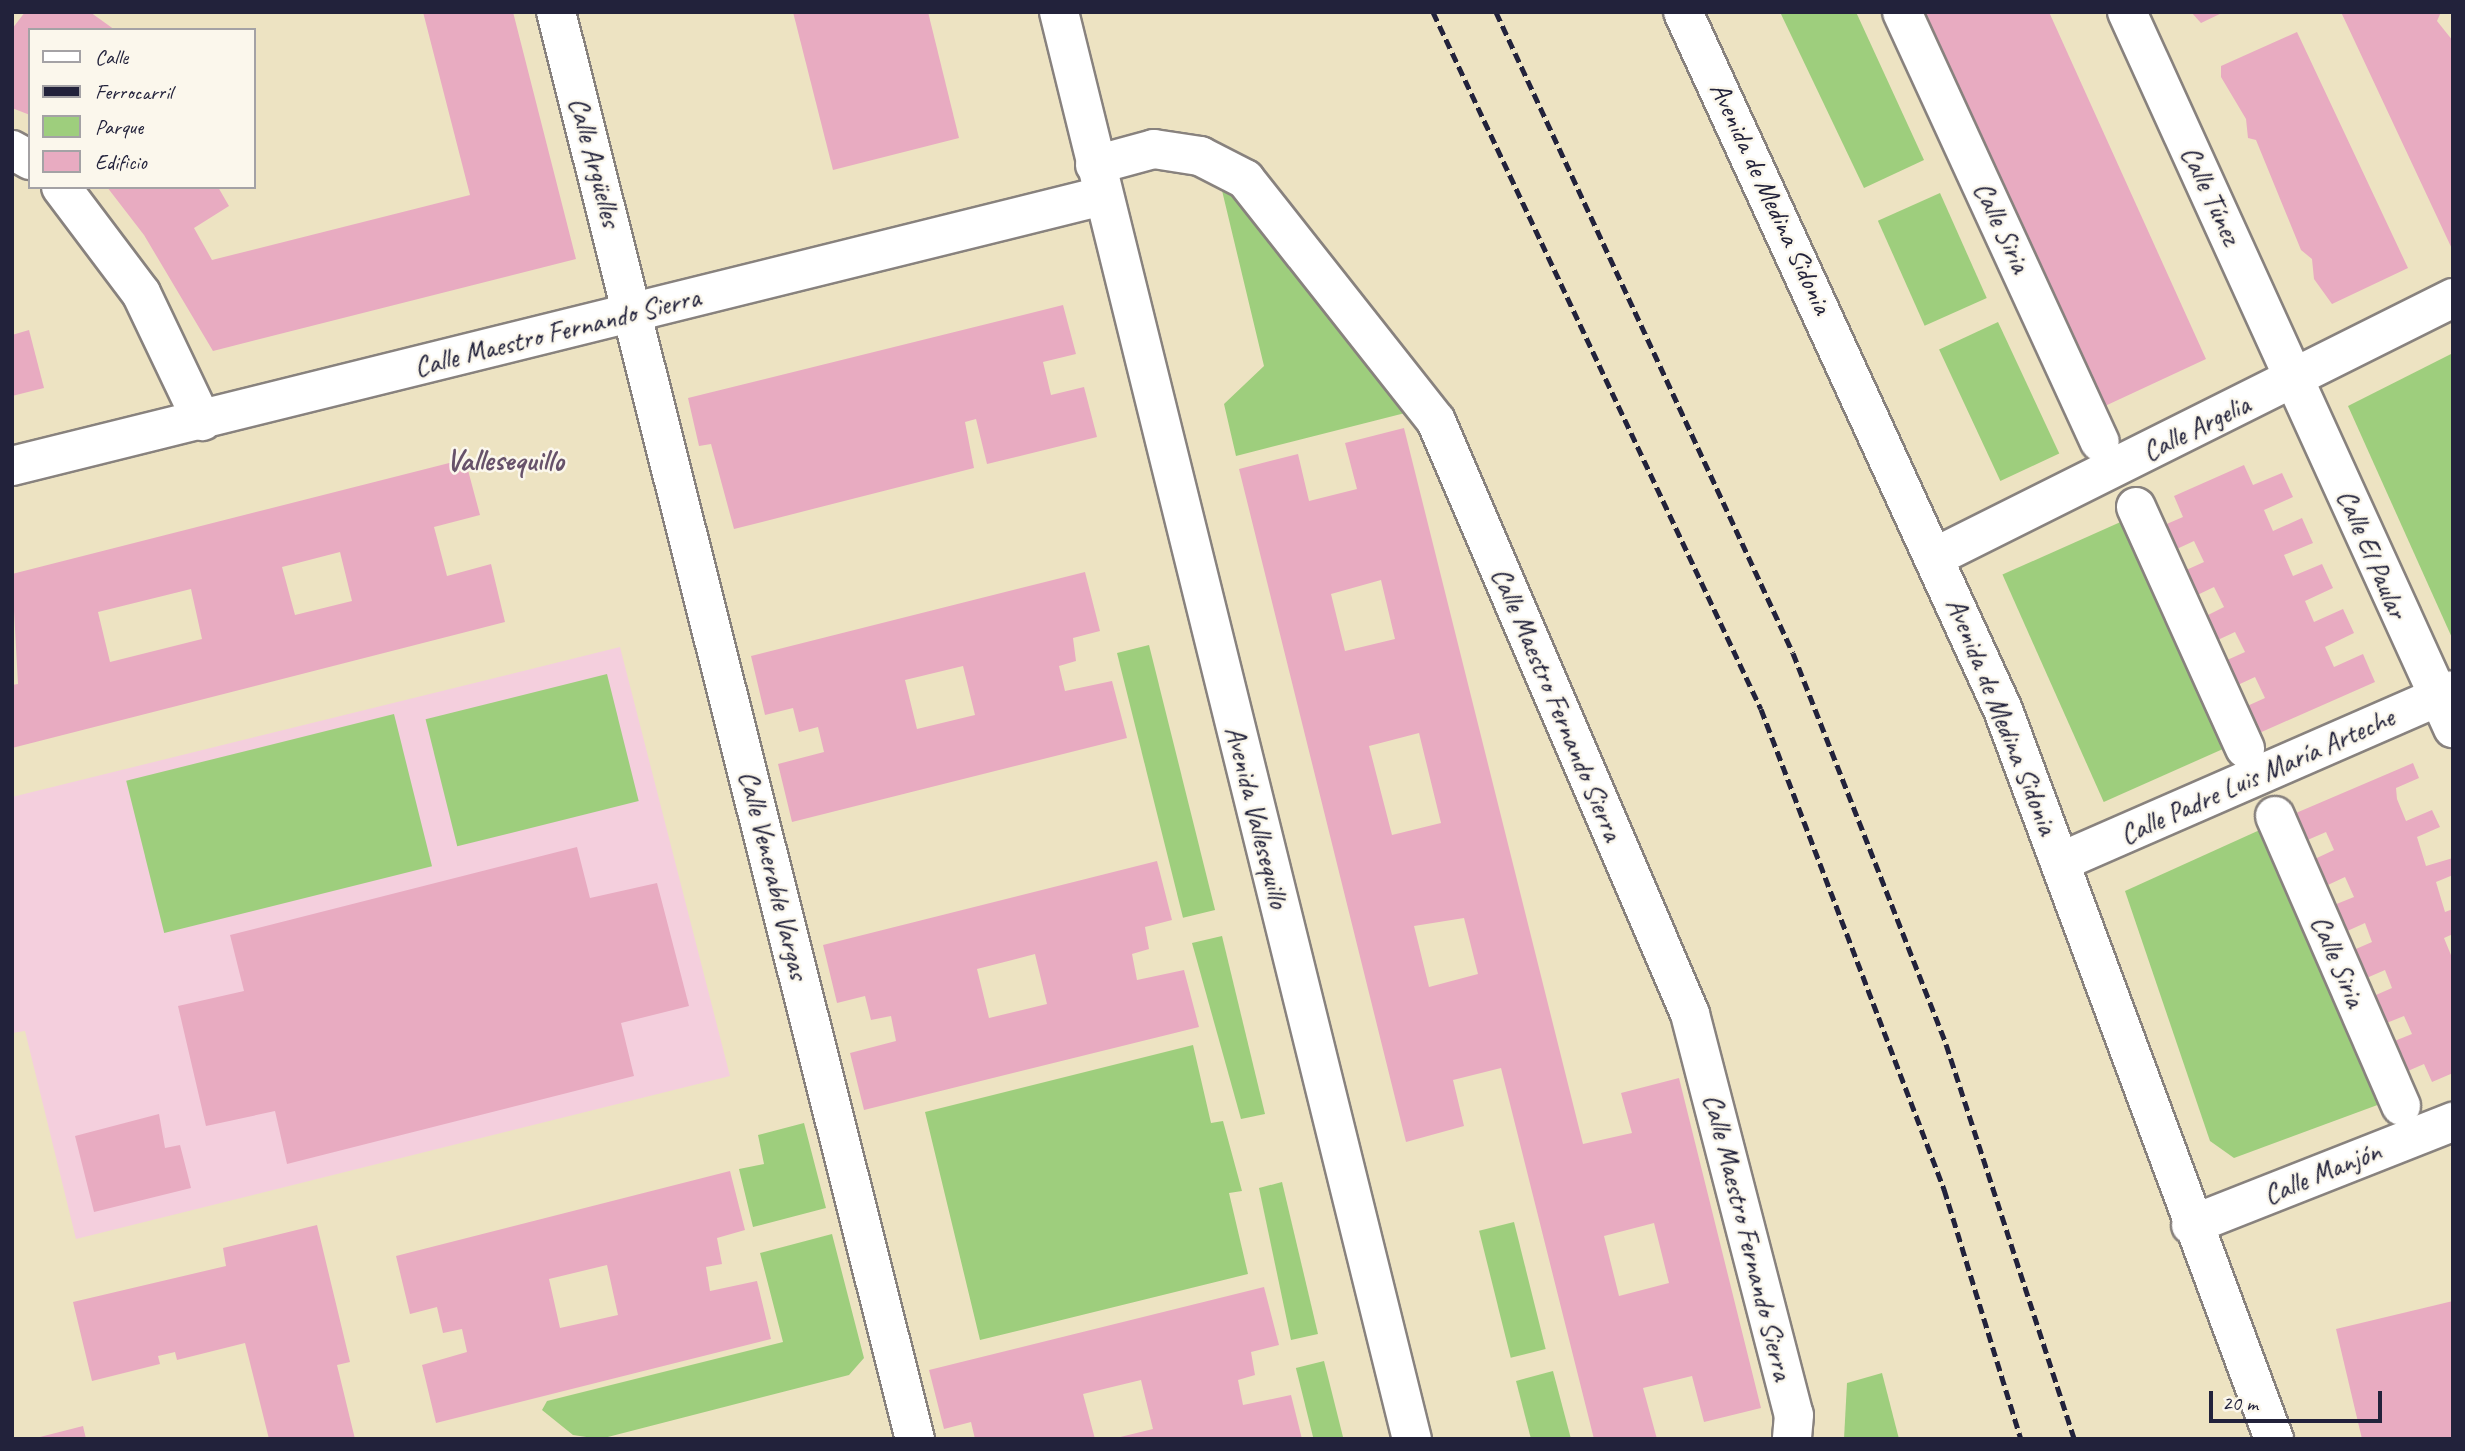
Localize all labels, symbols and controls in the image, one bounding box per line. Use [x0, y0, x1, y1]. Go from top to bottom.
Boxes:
legend [28, 28, 256, 189]
text: Calle [95, 44, 128, 70]
street label: Avenida de Medina Sidonia [1702, 76, 1840, 320]
text: Ferrocarril [95, 79, 173, 105]
street label: Calle Argüelles [562, 94, 628, 230]
text: Parque [95, 114, 143, 140]
street label: Calle Túnez [2174, 141, 2248, 249]
text: Edificio [95, 149, 147, 175]
street label: Calle Siria [1966, 176, 2038, 278]
street label: Calle Maestro Fernando Sierra [411, 280, 703, 384]
street label: Calle Argelia [2137, 388, 2255, 468]
district label: Vallesequillo [446, 442, 564, 478]
street label: Calle El Paular [2330, 484, 2414, 624]
street label: Calle Maestro Fernando Sierra [1484, 562, 1630, 846]
street label: Avenida de Medina Sidonia [1939, 592, 2065, 840]
street label: Calle Padre Luis María Arteche [2115, 700, 2399, 852]
street label: Avenida Vallesequillo [1218, 723, 1296, 911]
street label: Calle Venerable Vargas [732, 767, 816, 983]
street label: Calle Siria [2304, 910, 2372, 1012]
street label: Calle Maestro Fernando Sierra [1696, 1091, 1800, 1383]
street label: Calle Manjón [2258, 1134, 2386, 1212]
scale bar [2213, 1378, 2386, 1422]
text: 20 m [2222, 1390, 2258, 1416]

